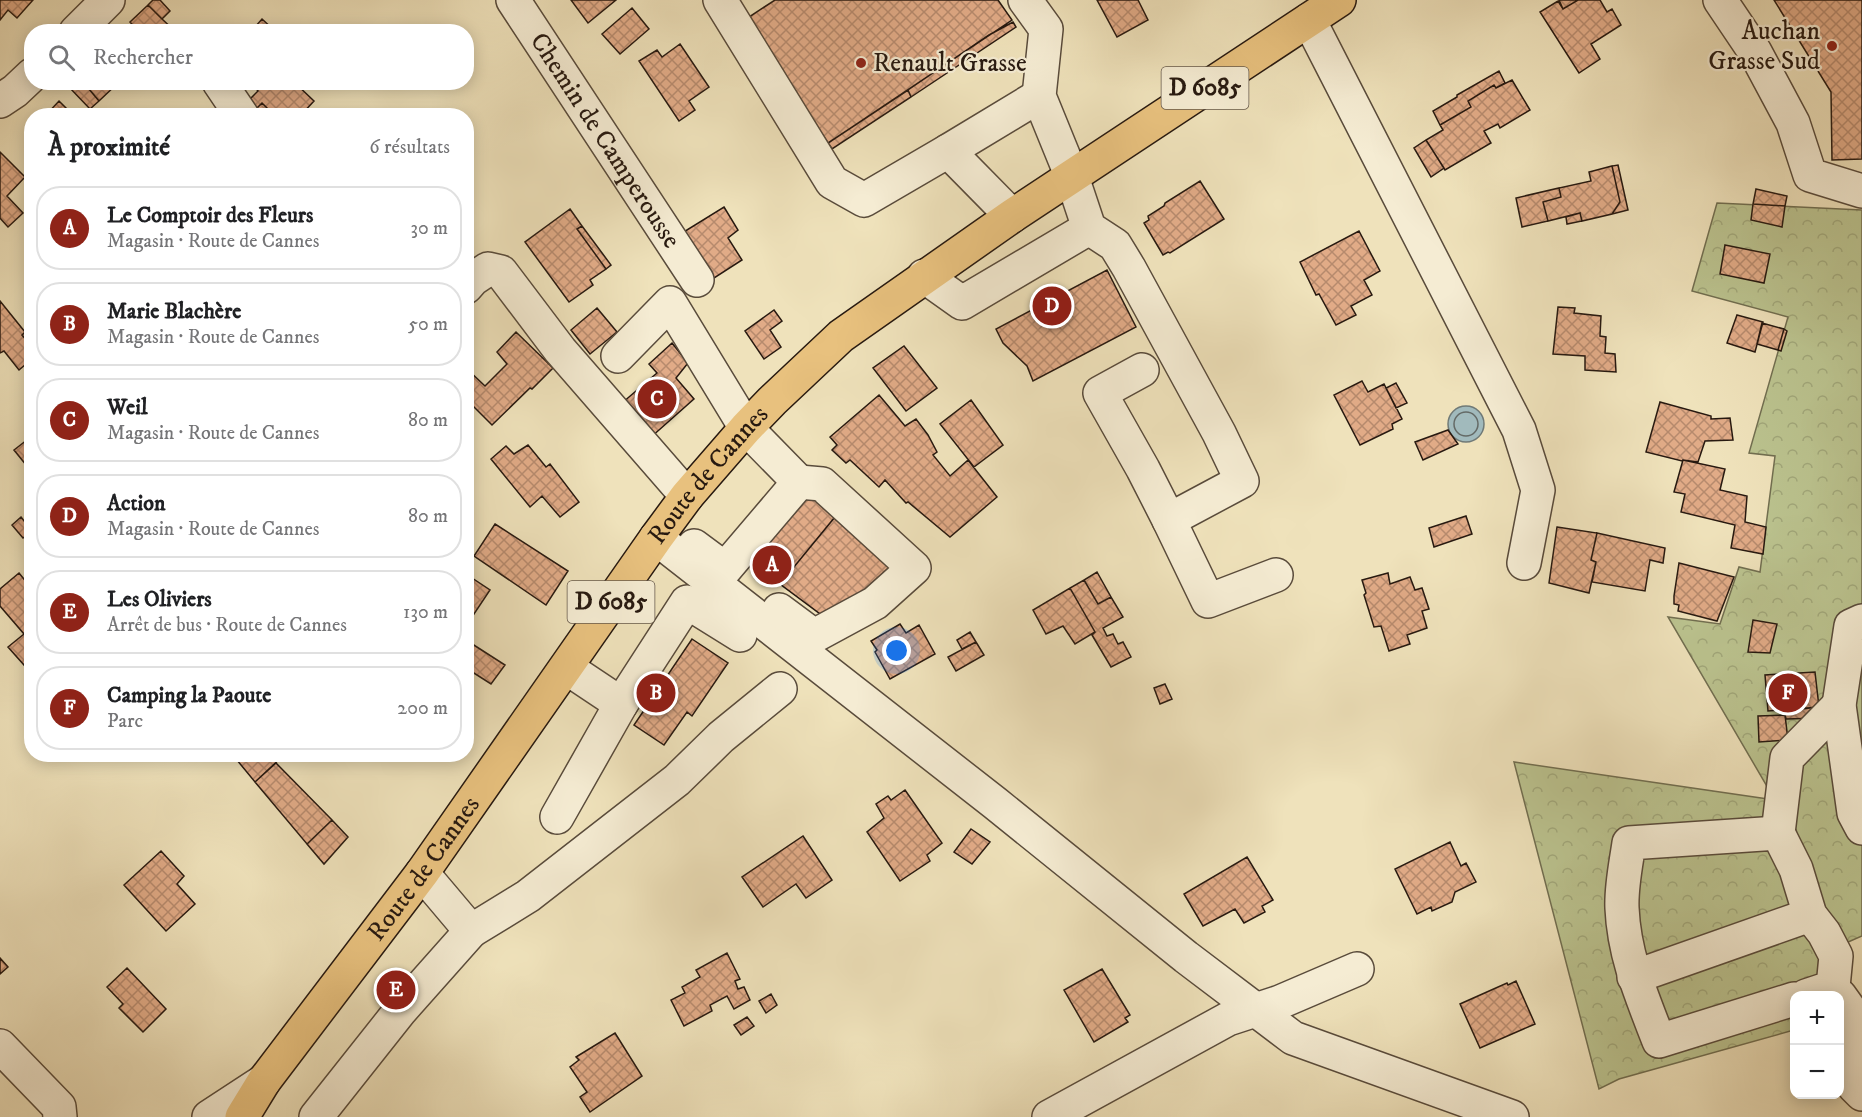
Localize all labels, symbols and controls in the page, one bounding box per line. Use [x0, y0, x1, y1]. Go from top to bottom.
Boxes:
place label: Auchan Grasse Sud [1708, 15, 1820, 78]
search box [24, 24, 474, 90]
street label: Chemin de Camperousse [523, 26, 688, 254]
marker: Auchan Grasse Sud [1825, 39, 1839, 53]
icon: search [45, 41, 78, 74]
text: Rechercher [93, 44, 193, 71]
place label: Renault Grasse [873, 47, 1027, 80]
marker: Renault Grasse [854, 56, 868, 70]
road number: D 6085 [1162, 67, 1248, 109]
text: À proximité [48, 131, 170, 164]
text: 6 résultats [369, 135, 450, 160]
text: Le Comptoir des Fleurs [107, 202, 313, 229]
text: A [63, 216, 76, 241]
text: 30 m [410, 216, 448, 241]
text: Magasin · Route de Cannes [107, 229, 319, 254]
pin: D [1032, 284, 1072, 328]
text: Marie Blachère [107, 298, 241, 325]
text: B [63, 312, 76, 337]
text: 50 m [408, 312, 448, 337]
text: Magasin · Route de Cannes [107, 325, 319, 350]
pin: C [638, 376, 676, 422]
text: Weil [107, 394, 148, 421]
street label: Route de Cannes [642, 400, 776, 552]
text: C [63, 408, 76, 433]
text: 80 m [408, 408, 448, 433]
text: Magasin · Route de Cannes [107, 421, 319, 446]
text: Action [107, 490, 165, 517]
text: D [62, 504, 77, 529]
text: 80 m [408, 504, 448, 529]
text: Magasin · Route de Cannes [107, 517, 319, 542]
pin: A [752, 542, 792, 588]
road number: D 6085 [568, 581, 654, 623]
text: Les Oliviers [107, 586, 212, 613]
text: E [62, 600, 77, 625]
text: 130 m [403, 600, 448, 625]
text: Arrêt de bus · Route de Cannes [107, 613, 347, 638]
your location [882, 636, 911, 665]
pin: B [636, 670, 676, 716]
pin: F [1768, 670, 1808, 716]
text: Camping la Paoute [107, 682, 271, 709]
text: F [63, 696, 76, 721]
text: 200 m [397, 696, 448, 721]
text: Parc [107, 709, 143, 734]
street label: Route de Cannes [360, 790, 487, 948]
pin: E [376, 968, 416, 1012]
map controls [1790, 991, 1844, 1099]
button: + [1790, 991, 1844, 1045]
button: − [1790, 1045, 1844, 1099]

